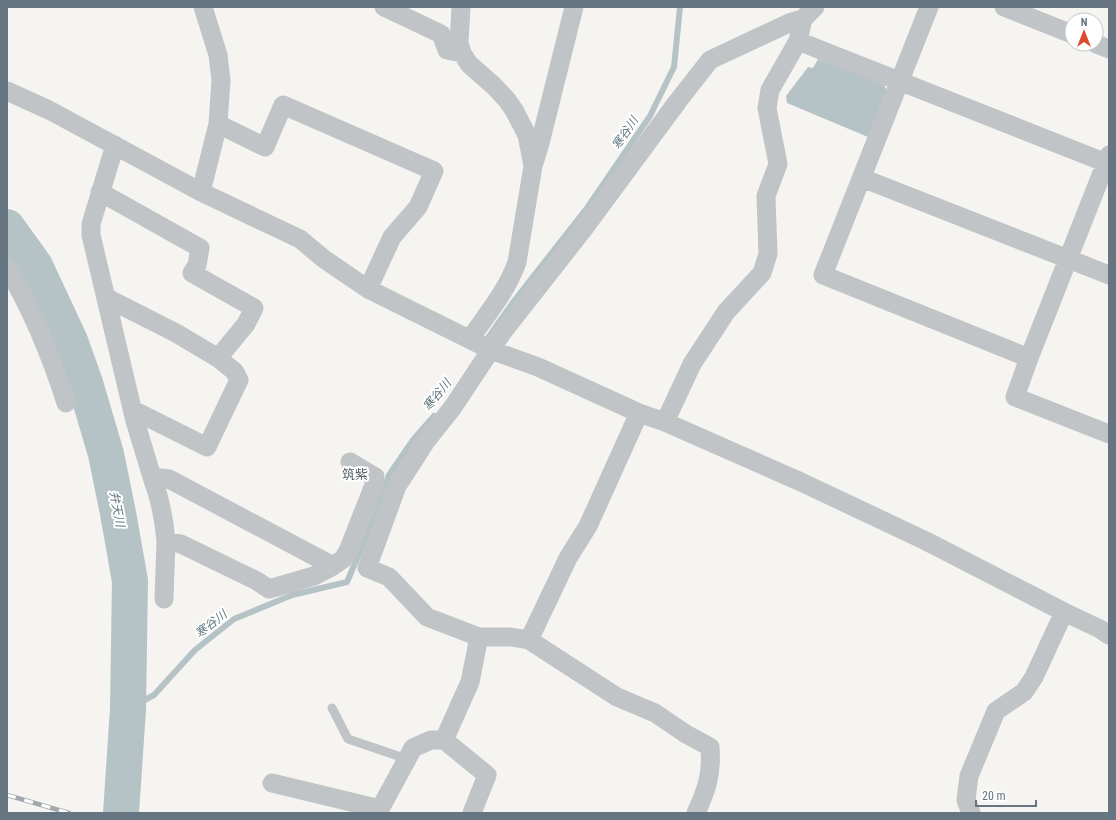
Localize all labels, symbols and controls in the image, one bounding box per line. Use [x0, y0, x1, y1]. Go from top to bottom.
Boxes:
north arrow [1064, 12, 1104, 52]
text: N [1081, 16, 1088, 29]
water label: 寒谷川 [609, 113, 642, 152]
water label: 寒谷川 [420, 375, 455, 413]
district label: 筑紫 [342, 467, 368, 482]
water label: 弁天川 [107, 490, 128, 530]
water label: 寒谷川 [193, 606, 231, 641]
scale bar [976, 782, 1036, 808]
text: 20 m [982, 789, 1006, 803]

